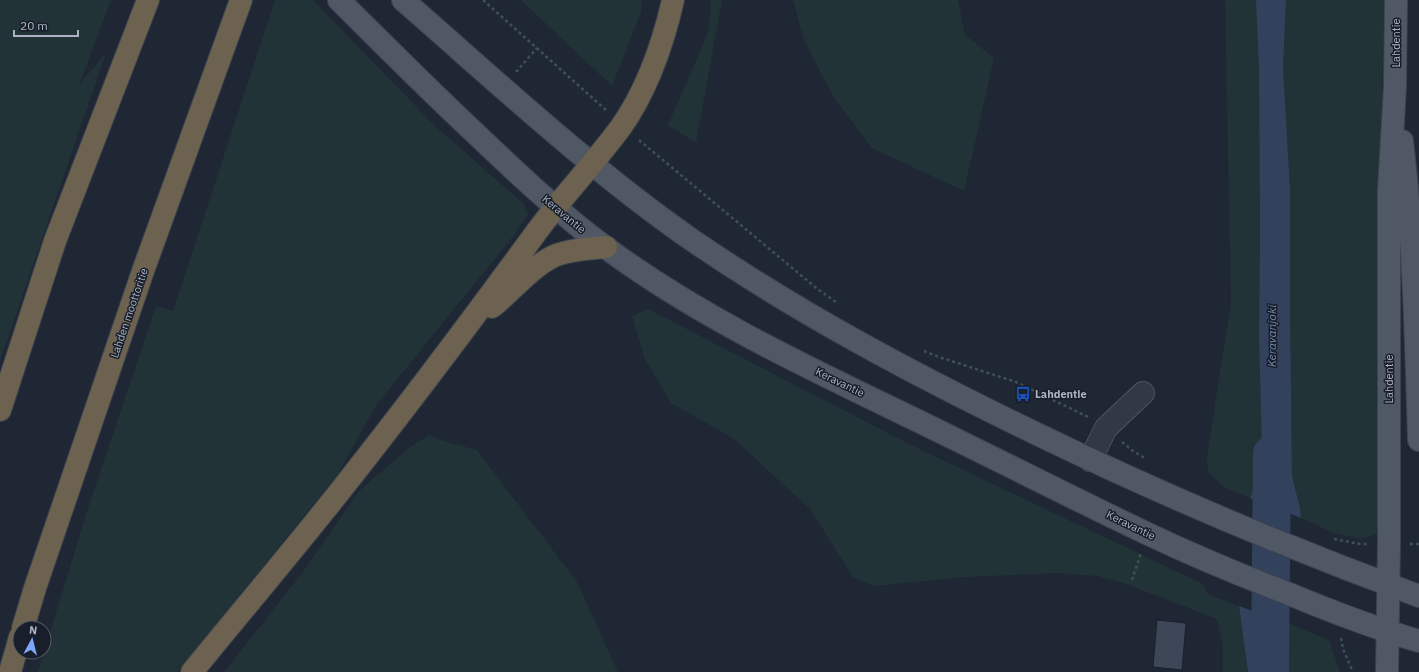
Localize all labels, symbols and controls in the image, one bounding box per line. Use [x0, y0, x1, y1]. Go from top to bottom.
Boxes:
scale bar [14, 12, 78, 38]
text: 20 m [20, 18, 48, 33]
street label: Lahdentie [1389, 19, 1403, 67]
street label: Keravantie [539, 192, 589, 236]
street label: Lahden moottoritie [107, 266, 151, 360]
water label: Keravanjoki [1264, 304, 1279, 367]
street label: Lahdentie [1382, 355, 1396, 403]
street label: Keravantie [813, 364, 867, 400]
bus stop icon: Lahdentie [1014, 385, 1032, 403]
place label: Lahdentie [1035, 387, 1087, 401]
street label: Keravantie [1104, 507, 1158, 543]
north arrow [12, 620, 52, 660]
text: N [28, 623, 38, 638]

